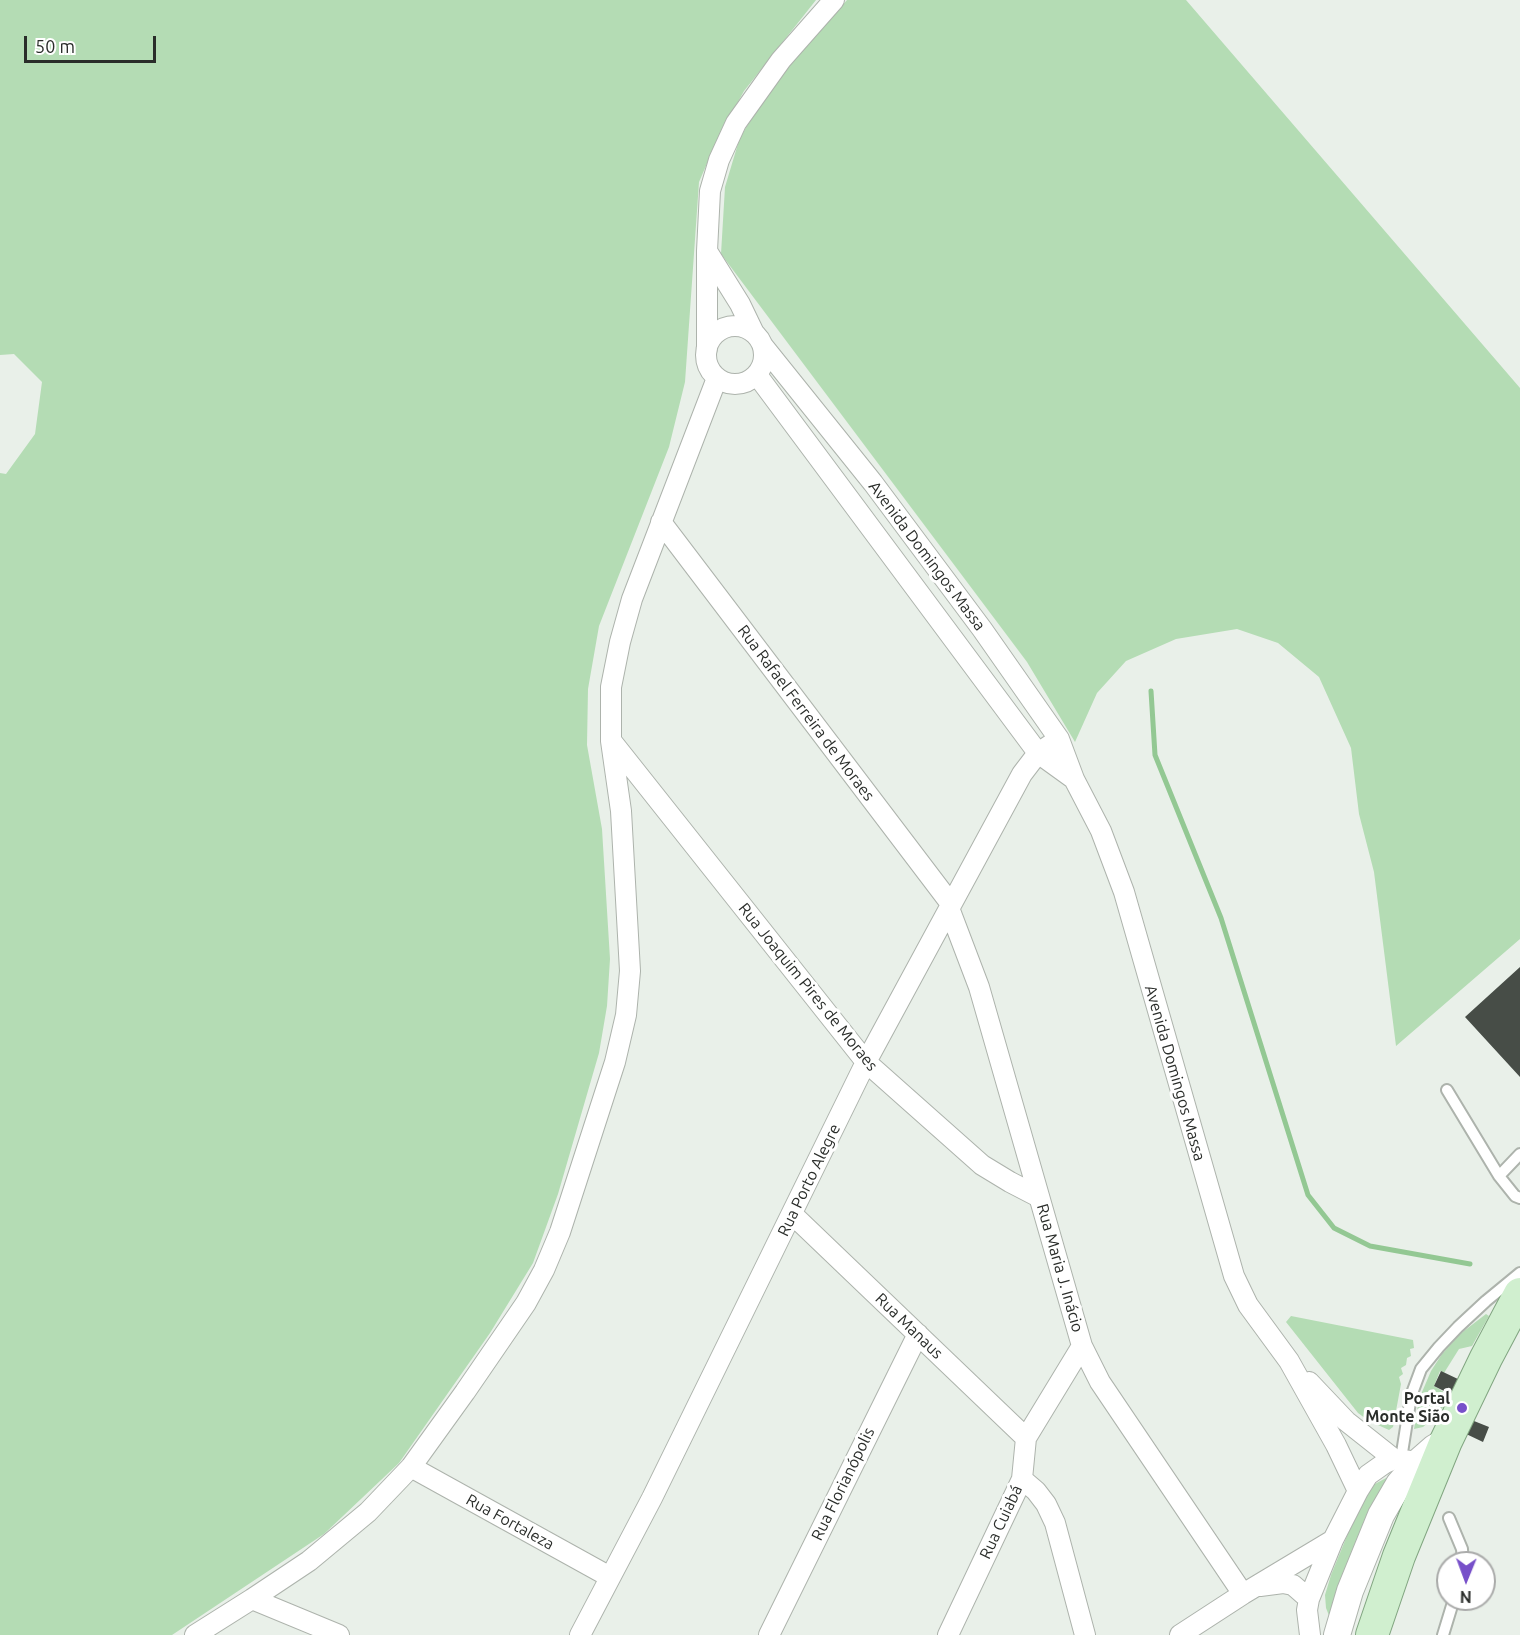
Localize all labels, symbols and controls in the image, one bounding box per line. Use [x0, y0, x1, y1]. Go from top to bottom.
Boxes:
scale bar [27, 24, 159, 62]
text: 50 m [35, 36, 75, 56]
street label: Avenida Domingos Massa [865, 478, 989, 634]
street label: Rua Rafael Ferreira de Moraes [734, 621, 878, 805]
street label: Rua Joaquim Pires de Moraes [734, 899, 882, 1075]
street label: Avenida Domingos Massa [1141, 983, 1209, 1163]
street label: Rua Porto Alegre [774, 1121, 844, 1239]
street label: Rua Maria J. Inácio [1033, 1202, 1087, 1334]
street label: Rua Manaus [871, 1289, 947, 1363]
place label: Portal Monte Sião [1365, 1389, 1450, 1427]
marker: Portal Monte Sião [1455, 1401, 1469, 1415]
street label: Rua Florianópolis [807, 1424, 879, 1544]
street label: Rua Cuiabá [976, 1482, 1026, 1562]
street label: Rua Fortaleza [463, 1490, 557, 1554]
north arrow [1436, 1551, 1496, 1611]
text: N [1460, 1588, 1472, 1606]

